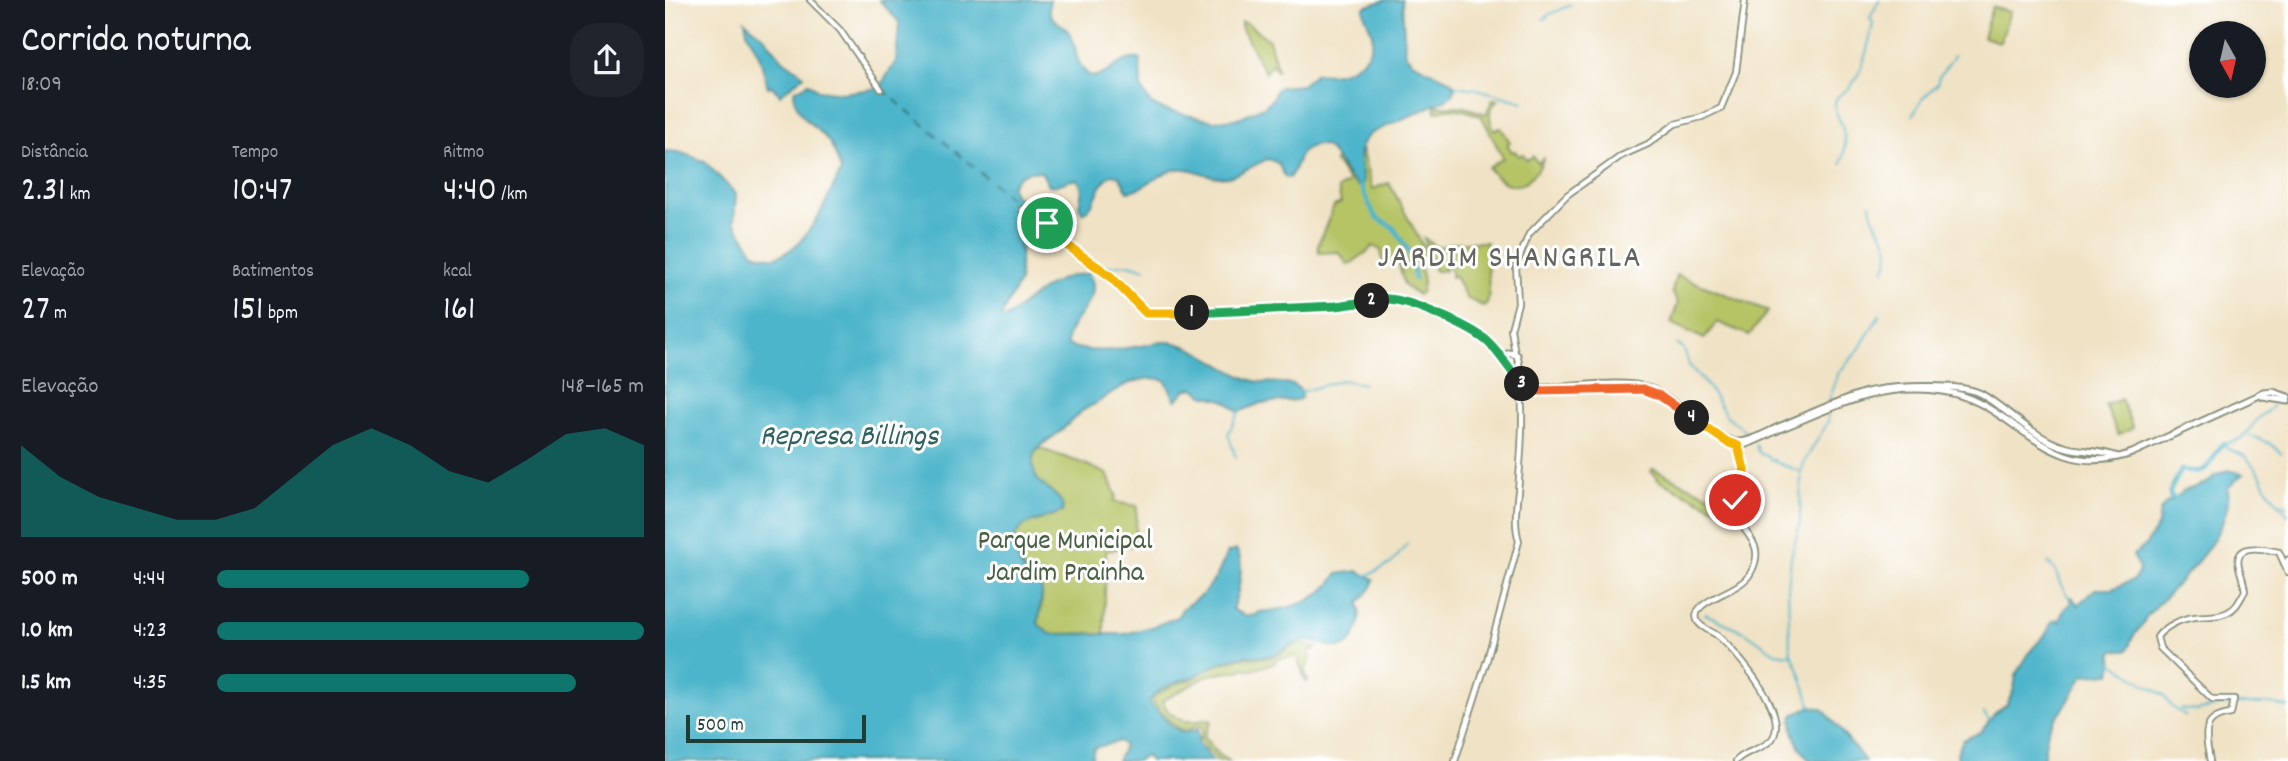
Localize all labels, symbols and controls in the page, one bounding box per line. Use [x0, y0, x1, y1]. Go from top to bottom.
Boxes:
text: Corrida noturna [21, 15, 251, 70]
north arrow [2189, 21, 2266, 98]
map controls [2189, 21, 2266, 98]
button: share [570, 23, 644, 97]
text: 18:09 [21, 69, 62, 102]
text: Distância [21, 140, 88, 167]
text: Tempo [232, 140, 278, 167]
text: Ritmo [443, 140, 484, 167]
text: 2.31 [21, 167, 65, 217]
text: 10:47 [232, 167, 292, 217]
text: 4:40 [443, 167, 497, 217]
text: km [65, 182, 91, 209]
text: /km [497, 182, 528, 209]
pin [1017, 193, 1077, 253]
icon: arrive [1028, 204, 1066, 242]
district label: JARDIM SHANGRILA [1377, 237, 1643, 283]
text: Elevação [21, 259, 85, 286]
text: Batimentos [232, 259, 314, 286]
text: kcal [443, 259, 472, 286]
pin: 2 [1355, 284, 1389, 318]
text: 27 [21, 286, 50, 336]
text: 151 [232, 286, 264, 336]
text: 161 [443, 286, 475, 336]
text: 2 [1367, 287, 1376, 314]
pin: 1 [1175, 296, 1209, 330]
text: 1 [1189, 299, 1194, 326]
text: m [50, 301, 67, 328]
text: bpm [264, 301, 298, 328]
pin: 3 [1505, 366, 1539, 402]
text: 3 [1517, 370, 1526, 397]
text: Elevação [21, 371, 98, 404]
text: 148–165 m [561, 371, 644, 404]
pin: 4 [1675, 400, 1709, 436]
text: 4 [1688, 404, 1695, 431]
water label: Represa Billings [760, 417, 940, 460]
pin [1705, 470, 1765, 530]
icon: check [1716, 481, 1754, 519]
park label: Parque Municipal Jardim Prainha [977, 523, 1153, 595]
text: 500 m [21, 563, 78, 596]
text: 4:44 [133, 563, 165, 596]
text: 1.0 km [21, 615, 73, 648]
text: 4:23 [133, 615, 167, 648]
text: 1.5 km [21, 667, 71, 700]
text: 4:35 [133, 667, 167, 700]
scale bar [686, 712, 866, 744]
text: 500 m [697, 713, 744, 740]

